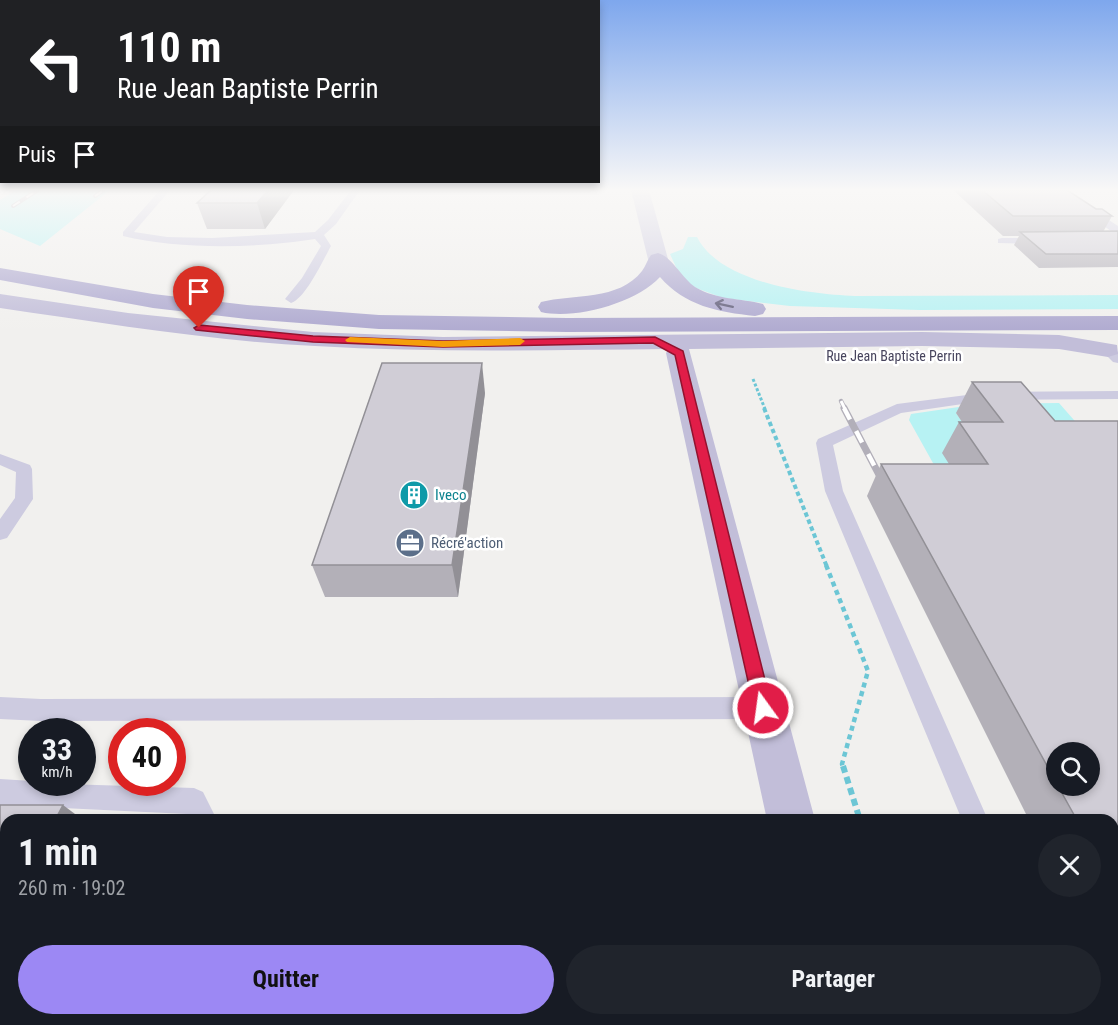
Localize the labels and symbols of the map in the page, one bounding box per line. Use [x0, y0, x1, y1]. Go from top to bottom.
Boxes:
pin [173, 266, 224, 328]
one-way arrow [715, 299, 734, 310]
street label: Rue Jean Baptiste Perrin [826, 348, 962, 364]
building icon: Iveco [398, 479, 430, 511]
place label: Iveco [435, 486, 467, 504]
office icon: Récré'action [394, 527, 426, 559]
place label: Récré'action [431, 534, 503, 552]
position arrow [731, 676, 795, 740]
speed limit sign: 40 [108, 718, 186, 796]

